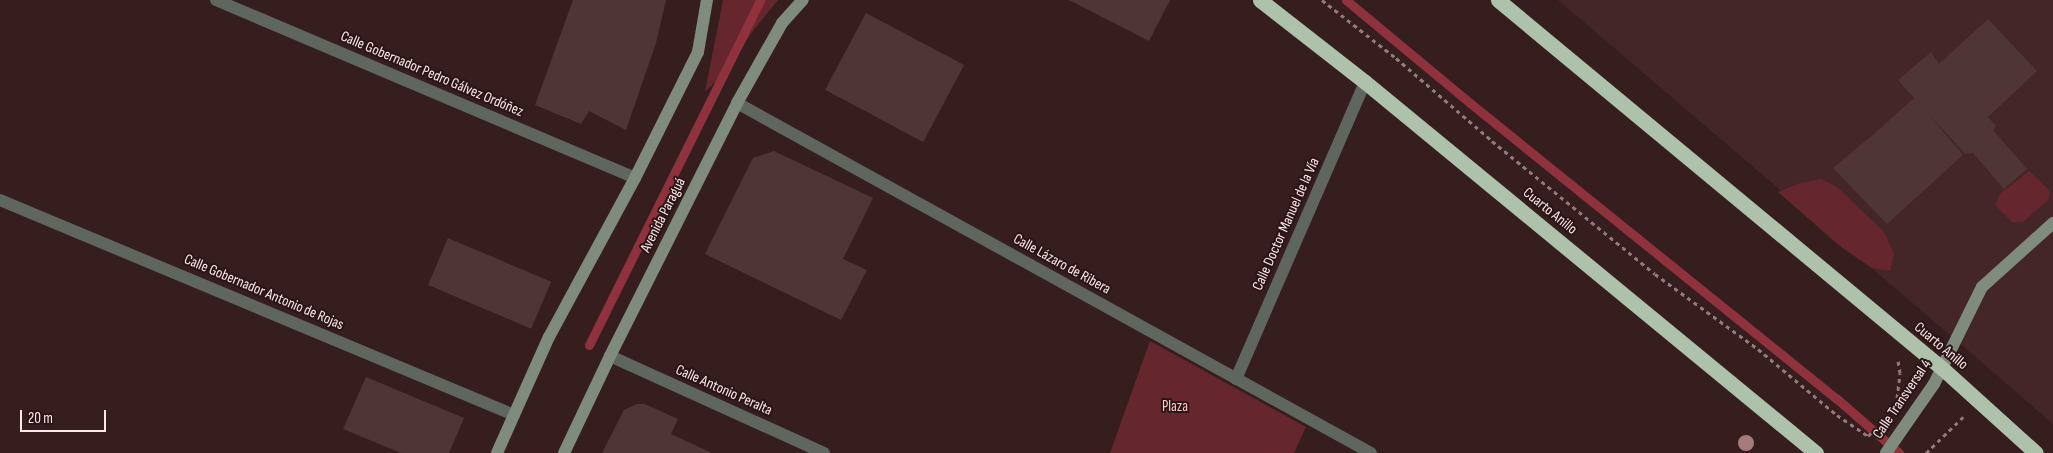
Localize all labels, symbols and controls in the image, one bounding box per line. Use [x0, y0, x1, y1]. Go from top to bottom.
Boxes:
street label: Calle Gobernador Pedro Gálvez Ordóñez [338, 27, 526, 121]
street label: Calle Doctor Manuel de la Vía [1249, 155, 1323, 293]
street label: Avenida Paraguá [637, 175, 689, 255]
street label: Cuarto Anillo [1519, 184, 1581, 238]
street label: Calle Lázaro de Ribera [1010, 230, 1114, 298]
street label: Calle Gobernador Antonio de Rojas [181, 250, 347, 334]
street label: Cuarto Anillo [1910, 318, 1972, 374]
street label: Calle Transversal 4 [1869, 356, 1935, 442]
street label: Calle Antonio Peralta [673, 361, 775, 419]
park label: Plaza [1162, 398, 1188, 416]
scale bar [22, 400, 109, 432]
text: 20 m [28, 409, 53, 428]

